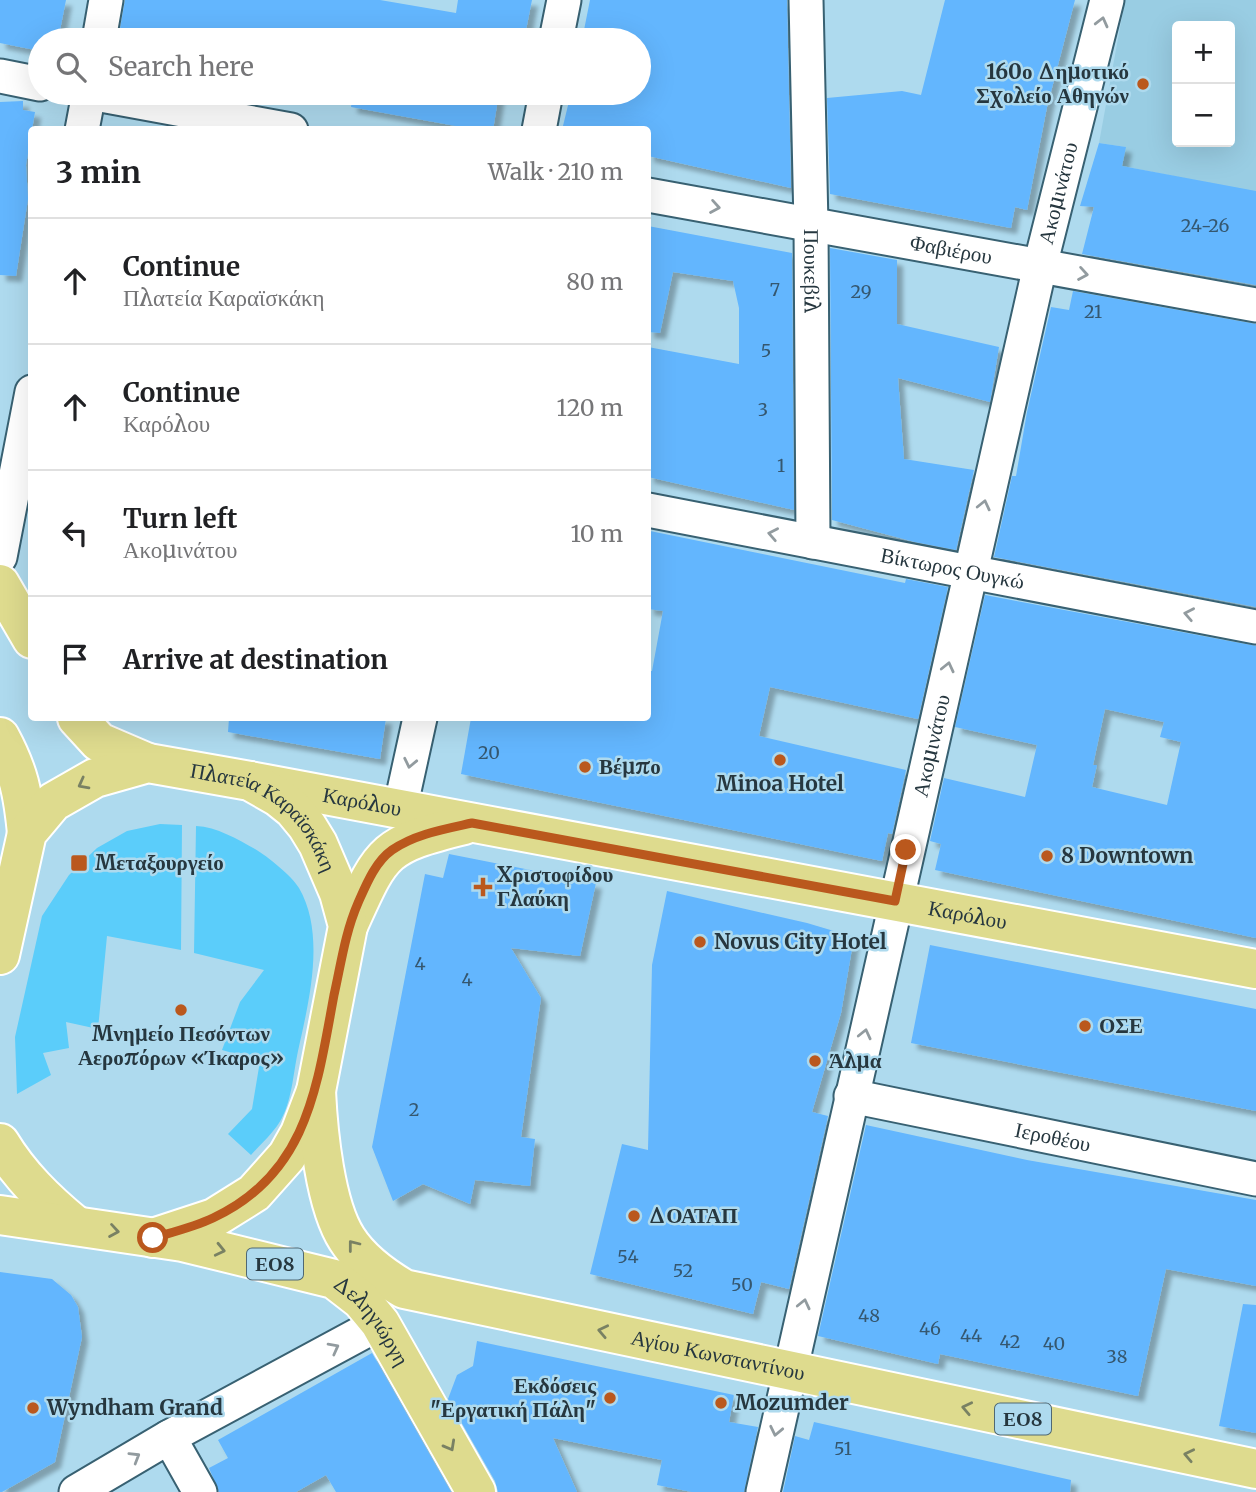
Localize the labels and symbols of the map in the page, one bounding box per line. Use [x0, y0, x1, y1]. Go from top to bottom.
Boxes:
one-way arrow [1093, 16, 1108, 28]
place label: 160ο Δημοτικό Σχολείο Αθηνών [976, 58, 1130, 109]
marker: 160ο Δημοτικό Σχολείο Αθηνών [1135, 76, 1151, 92]
street label: Ακομινάτου [1032, 139, 1084, 247]
one-way arrow [709, 199, 721, 214]
house number: 24-26 [1181, 214, 1229, 237]
street label: Πουκεβίλ [798, 229, 826, 314]
street label: Φαβιέρου [908, 229, 994, 270]
one-way arrow [1077, 266, 1089, 281]
house number: 7 [770, 278, 780, 301]
house number: 29 [850, 280, 872, 303]
house number: 21 [1084, 300, 1102, 323]
house number: 5 [761, 339, 771, 362]
house number: 3 [758, 398, 768, 421]
house number: 1 [777, 454, 785, 477]
one-way arrow [976, 499, 991, 511]
one-way arrow [767, 527, 779, 542]
street label: Βίκτωρος Ουγκώ [878, 541, 1027, 595]
one-way arrow [1183, 607, 1195, 622]
one-way arrow [939, 661, 954, 673]
street label: Ακομινάτου [906, 692, 956, 800]
house number: 20 [478, 741, 500, 764]
marker: Minoa Hotel [772, 752, 788, 768]
place label: Βέμπο [599, 753, 661, 780]
street label: Πλατεία Καραϊσκάκη [188, 757, 342, 876]
one-way arrow [404, 757, 418, 769]
marker: Βέμπο [577, 759, 593, 775]
place label: Minoa Hotel [716, 770, 844, 797]
one-way arrow [78, 776, 90, 790]
street label: Καρόλου [321, 781, 404, 822]
route end [890, 834, 921, 865]
place label: 8 Downtown [1061, 842, 1193, 869]
marker: 8 Downtown [1039, 848, 1055, 864]
place label: Μεταξουργείο [95, 849, 224, 876]
marker: Μεταξουργείο [69, 853, 89, 873]
place label: Χριστοφίδου Γλαύκη [497, 861, 614, 912]
marker: Χριστοφίδου Γλαύκη [475, 879, 491, 895]
street label: Καρόλου [926, 894, 1009, 935]
place label: Novus City Hotel [714, 928, 887, 955]
marker: Novus City Hotel [692, 934, 708, 950]
house number: 4 [414, 952, 426, 975]
house number: 4 [461, 968, 473, 991]
marker: Μνημείο Πεσόντων Αεροπόρων «Ίκαρος» [173, 1002, 189, 1018]
place label: ΟΣΕ [1099, 1012, 1143, 1039]
marker: ΟΣΕ [1077, 1018, 1093, 1034]
place label: Μνημείο Πεσόντων Αεροπόρων «Ίκαρος» [78, 1020, 284, 1071]
one-way arrow [857, 1028, 871, 1040]
place label: Άλμα [829, 1047, 882, 1074]
marker: Άλμα [807, 1053, 823, 1069]
house number: 2 [409, 1098, 419, 1121]
street label: Ιεροθέου [1013, 1116, 1093, 1158]
place label: ΔΟΑΤΑΠ [648, 1202, 738, 1229]
marker: ΔΟΑΤΑΠ [626, 1208, 642, 1224]
route start [137, 1222, 168, 1253]
one-way arrow [108, 1223, 120, 1238]
one-way arrow [348, 1241, 361, 1253]
one-way arrow [214, 1242, 226, 1256]
house number: 54 [617, 1245, 639, 1268]
road number: ΕΟ8 [247, 1248, 303, 1280]
house number: 52 [673, 1259, 693, 1282]
street label: Δεληγιώργη [327, 1269, 415, 1370]
house number: 50 [731, 1273, 753, 1296]
one-way arrow [796, 1298, 811, 1310]
house number: 48 [858, 1304, 880, 1327]
house number: 46 [919, 1317, 941, 1340]
street label: Αγίου Κωνσταντίνου [629, 1323, 808, 1386]
house number: 44 [960, 1324, 982, 1347]
one-way arrow [597, 1325, 609, 1340]
house number: 42 [1000, 1330, 1020, 1353]
house number: 40 [1043, 1332, 1065, 1355]
one-way arrow [327, 1342, 340, 1356]
house number: 38 [1107, 1345, 1127, 1368]
place label: Εκδόσεις "Εργατική Πάλη" [430, 1372, 597, 1423]
place label: Mozumder [735, 1389, 849, 1416]
marker: Εκδόσεις "Εργατική Πάλη" [602, 1390, 618, 1406]
place label: Wyndham Grand [46, 1394, 223, 1421]
marker: Mozumder [713, 1395, 729, 1411]
marker: Wyndham Grand [25, 1400, 41, 1416]
one-way arrow [961, 1401, 973, 1416]
road number: ΕΟ8 [995, 1404, 1051, 1434]
one-way arrow [770, 1425, 784, 1437]
house number: 51 [834, 1437, 852, 1460]
one-way arrow [442, 1439, 455, 1452]
one-way arrow [1183, 1448, 1195, 1463]
one-way arrow [127, 1452, 140, 1465]

